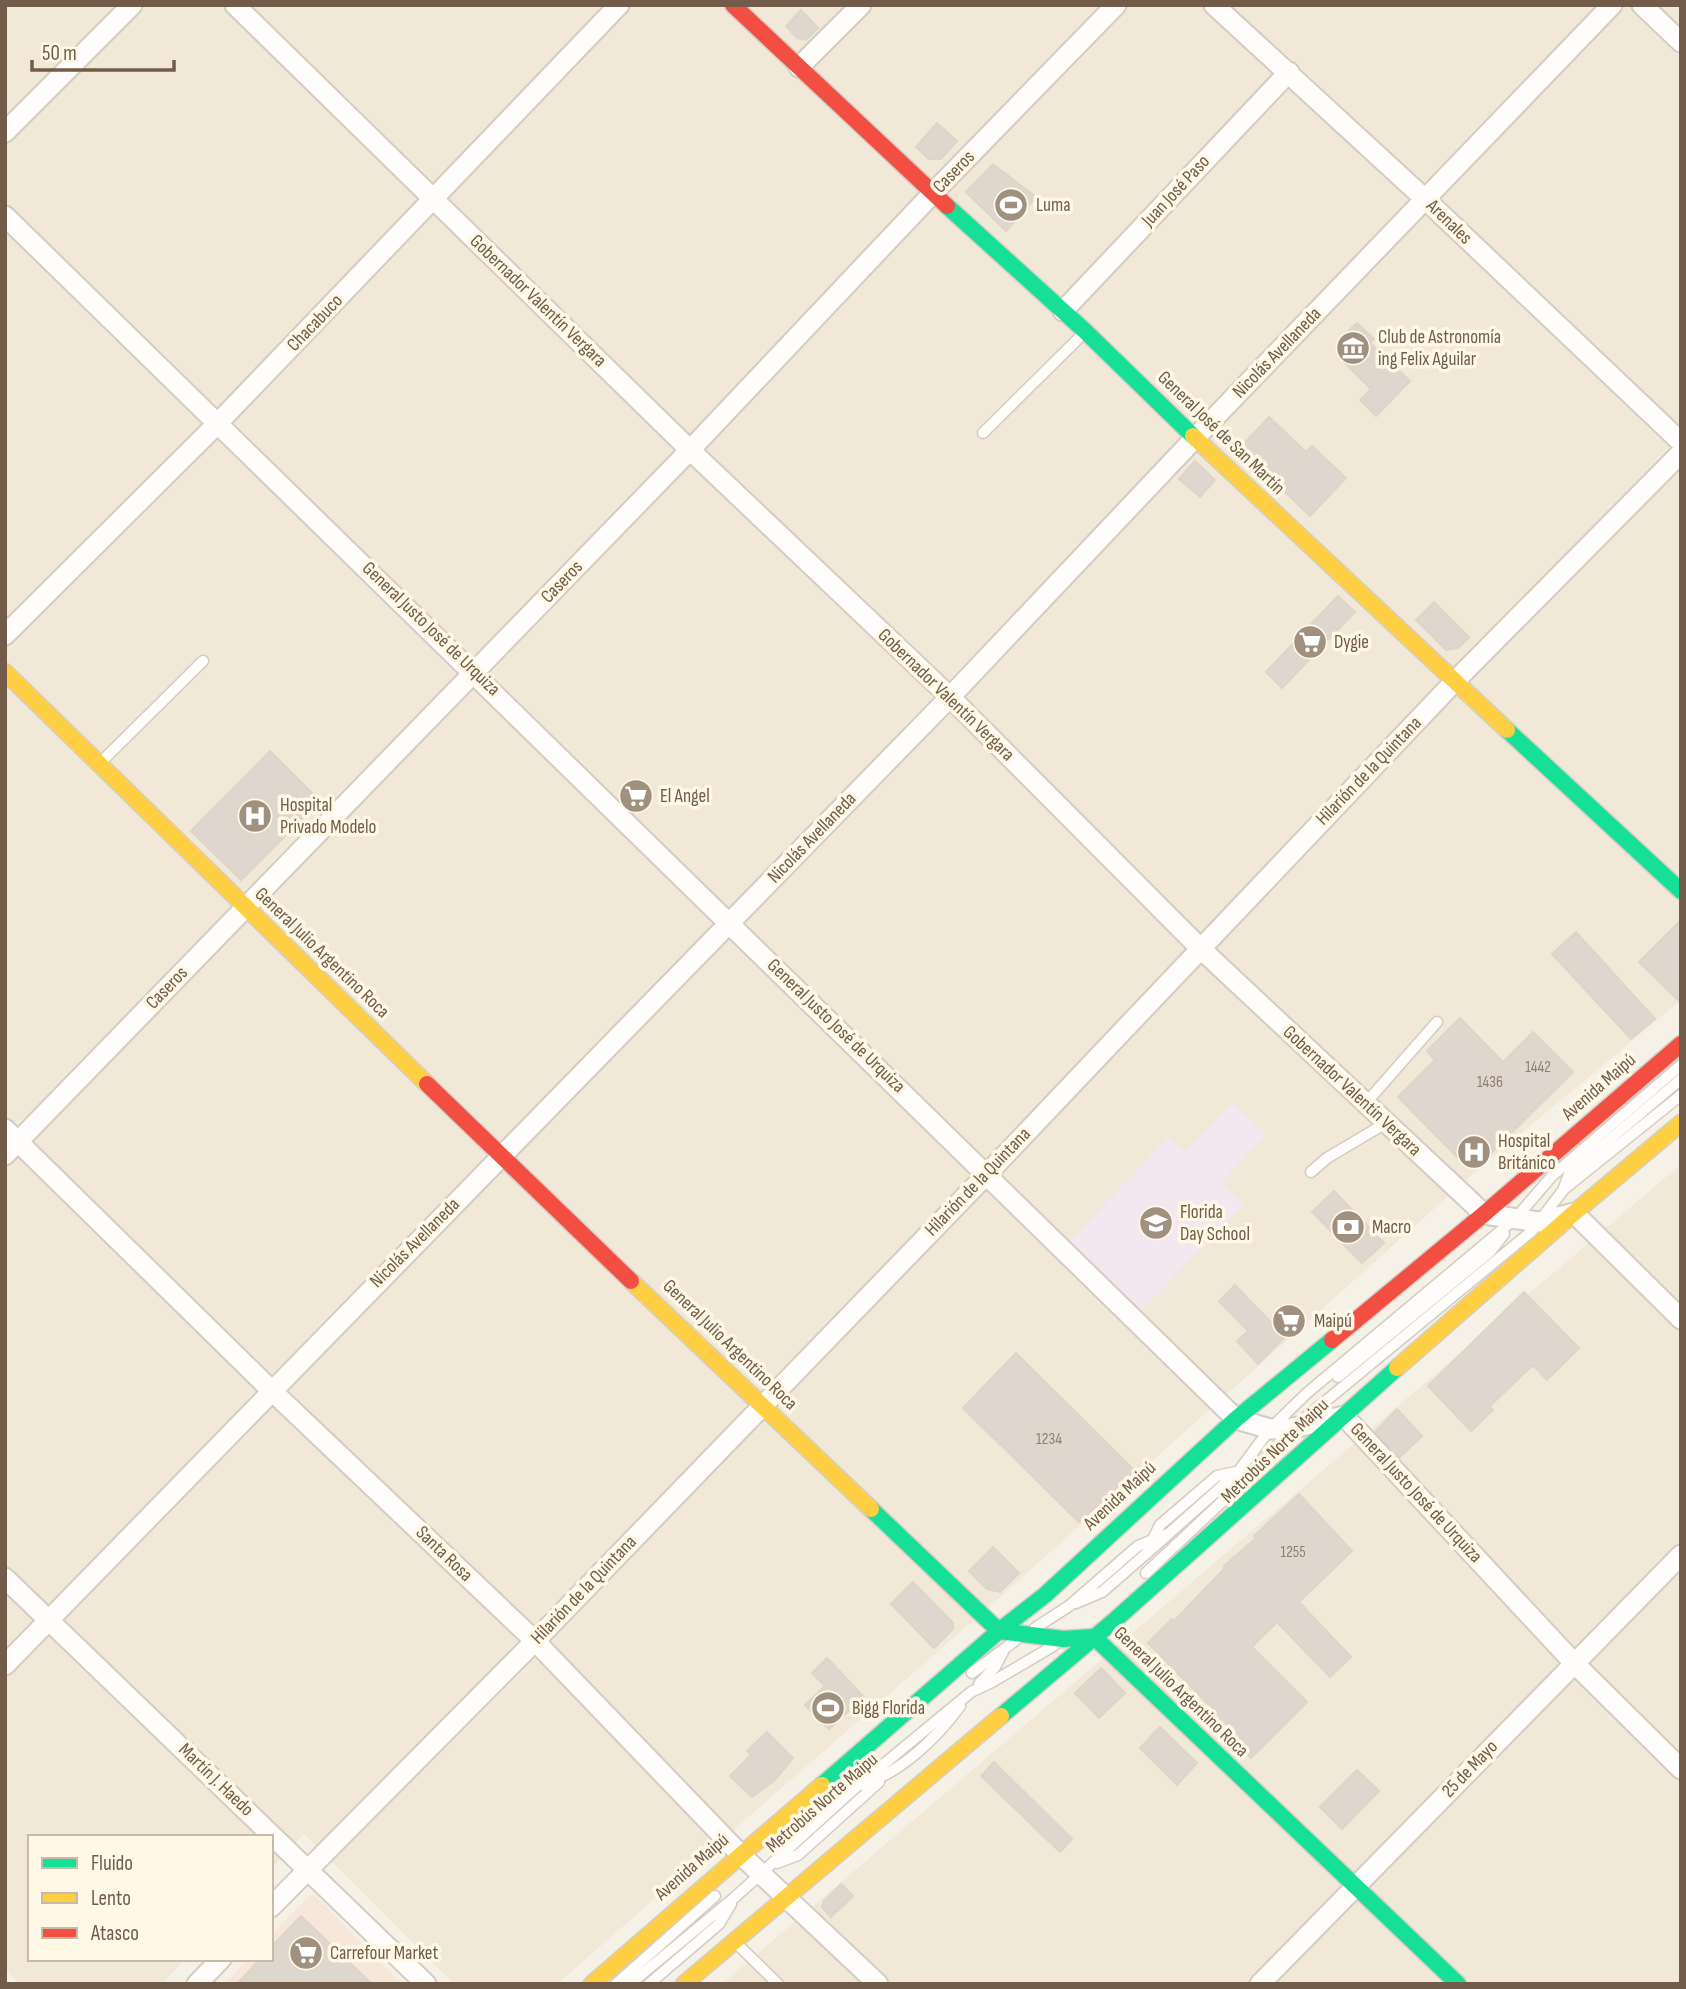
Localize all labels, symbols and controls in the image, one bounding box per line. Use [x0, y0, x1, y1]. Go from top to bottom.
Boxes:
scale bar [32, 28, 173, 72]
text: 50 m [42, 41, 77, 66]
street label: Caseros [928, 146, 980, 198]
street label: Juan José Paso [1136, 150, 1215, 232]
sports icon: Luma [992, 186, 1030, 224]
place label: Luma [1036, 194, 1071, 217]
street label: Arenales [1421, 194, 1477, 249]
street label: Gobernador Valentín Vergara [465, 230, 611, 372]
street label: Chacabuco [282, 290, 348, 356]
street label: Nicolás Avellaneda [1228, 303, 1326, 403]
place label: Club de Astronomía ing Felix Aguilar [1378, 326, 1501, 371]
museum icon: Club de Astronomía ing Felix Aguilar [1334, 329, 1372, 367]
street label: General José de San Martín [1153, 366, 1289, 500]
street label: Caseros [536, 556, 588, 608]
street label: General Justo José de Urquiza [357, 557, 505, 701]
supermarket icon: Dygie [1291, 623, 1329, 661]
street label: Gobernador Valentín Vergara [873, 624, 1019, 766]
place label: Dygie [1334, 631, 1369, 654]
street label: Hilarión de la Quintana [1311, 712, 1427, 830]
supermarket icon: El Angel [617, 777, 655, 815]
place label: El Angel [660, 785, 710, 808]
street label: Nicolás Avellaneda [763, 788, 861, 888]
place label: Hospital Privado Modelo [280, 794, 376, 839]
hospital icon: Hospital Privado Modelo [236, 797, 274, 835]
street label: General Julio Argentino Roca [250, 883, 394, 1023]
street label: General Justo José de Urquiza [762, 954, 910, 1098]
street label: Caseros [141, 962, 193, 1014]
street label: Gobernador Valentín Vergara [1278, 1021, 1426, 1161]
street label: Avenida Maipú [1557, 1049, 1641, 1126]
house number: 1442 [1525, 1058, 1551, 1077]
house number: 1436 [1477, 1073, 1503, 1092]
street label: Hilarión de la Quintana [920, 1123, 1036, 1241]
place label: Hospital Británico [1498, 1130, 1556, 1175]
hospital icon: Hospital Británico [1455, 1133, 1493, 1171]
street label: Nicolás Avellaneda [365, 1193, 465, 1293]
place label: Florida Day School [1180, 1201, 1250, 1246]
school or university icon: Florida Day School [1137, 1204, 1175, 1242]
bank icon: Macro [1329, 1208, 1367, 1246]
place label: Macro [1372, 1216, 1411, 1239]
street label: General Julio Argentino Roca [658, 1275, 802, 1415]
supermarket icon: Maipú [1270, 1302, 1308, 1340]
place label: Maipú [1314, 1310, 1352, 1333]
street label: Metrobús Norte Maipu [1216, 1394, 1334, 1508]
street label: General Justo José de Urquiza [1345, 1418, 1487, 1568]
house number: 1234 [1036, 1430, 1062, 1449]
street label: Avenida Maipú [1078, 1457, 1161, 1536]
street label: Santa Rosa [411, 1521, 477, 1587]
street label: Hilarión de la Quintana [526, 1531, 642, 1649]
house number: 1255 [1280, 1543, 1306, 1562]
street label: General Julio Argentino Roca [1109, 1622, 1253, 1762]
sports icon: Bigg Florida [809, 1689, 847, 1727]
place label: Bigg Florida [852, 1697, 925, 1720]
street label: 25 de Mayo [1437, 1736, 1503, 1802]
street label: Martín J. Haedo [174, 1739, 258, 1821]
street label: Metrobús Norte Maipu [761, 1748, 883, 1858]
street label: Avenida Maipú [650, 1829, 734, 1906]
legend [28, 1835, 273, 1961]
text: Fluido [91, 1851, 133, 1876]
text: Lento [91, 1886, 131, 1911]
text: Atasco [90, 1921, 139, 1946]
supermarket icon: Carrefour Market [287, 1934, 325, 1972]
place label: Carrefour Market [330, 1942, 438, 1965]

